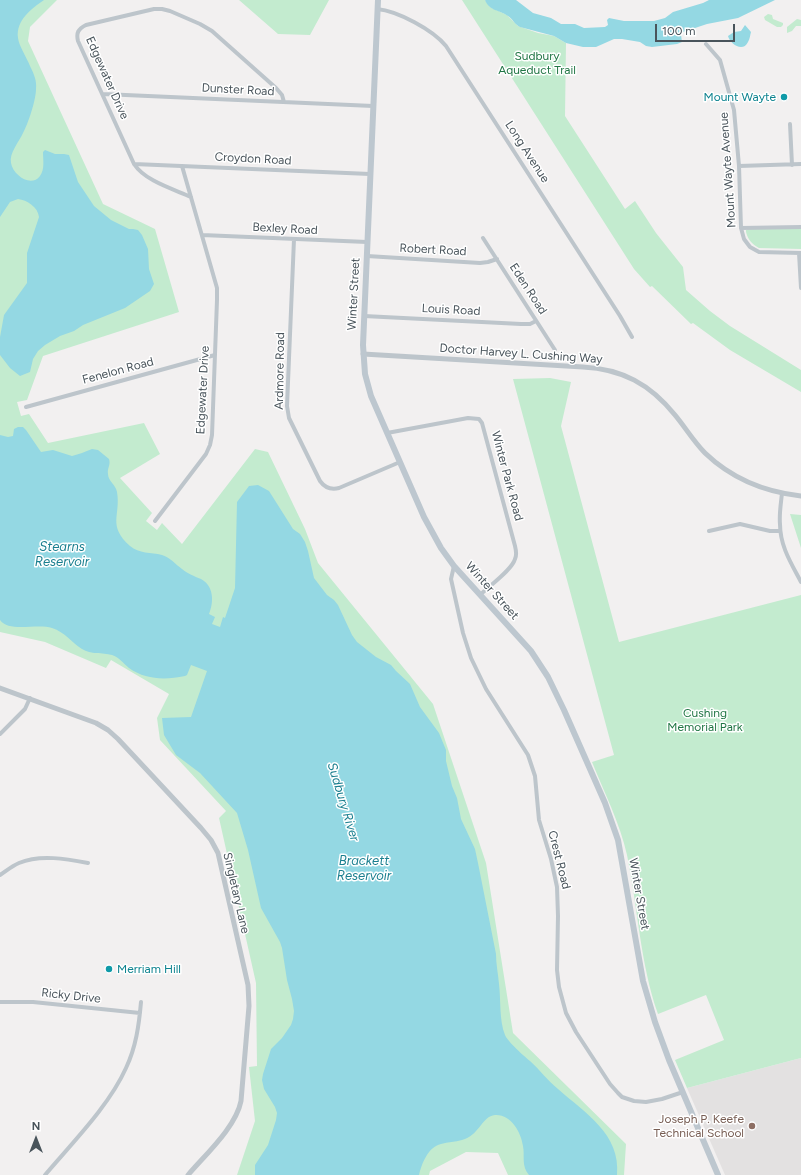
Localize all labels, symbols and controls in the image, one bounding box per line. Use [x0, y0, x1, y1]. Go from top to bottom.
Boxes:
scale bar [657, 16, 737, 42]
text: 100 m [662, 24, 696, 38]
street label: Edgewater Drive [82, 35, 132, 121]
park label: Sudbury Aqueduct Trail [498, 49, 576, 77]
street label: Dunster Road [201, 81, 275, 99]
place label: Mount Wayte [704, 90, 776, 104]
marker: Mount Wayte [779, 92, 789, 102]
street label: Mount Wayte Avenue [717, 112, 739, 228]
street label: Long Avenue [502, 119, 552, 185]
street label: Croydon Road [214, 150, 292, 168]
street label: Bexley Road [252, 220, 318, 238]
street label: Robert Road [399, 241, 467, 259]
street label: Winter Street [345, 257, 363, 331]
street label: Eden Road [506, 261, 550, 317]
street label: Louis Road [421, 301, 481, 319]
street label: Ardmore Road [272, 332, 288, 410]
street label: Doctor Harvey L. Cushing Way [439, 341, 603, 367]
street label: Edgewater Drive [193, 345, 213, 435]
street label: Fenelon Road [81, 355, 155, 387]
street label: Winter Park Road [488, 429, 526, 523]
water label: Stearns Reservoir [35, 539, 89, 570]
street label: Winter Street [462, 559, 522, 623]
park label: Cushing Memorial Park [667, 706, 743, 734]
water label: Sudbury River [324, 761, 362, 843]
street label: Crest Road [545, 829, 573, 891]
street label: Singletary Lane [220, 851, 252, 935]
water label: Brackett Reservoir [337, 853, 391, 884]
street label: Winter Street [626, 857, 652, 931]
place label: Merriam Hill [117, 962, 181, 976]
marker: Merriam Hill [104, 964, 114, 974]
street label: Ricky Drive [41, 986, 101, 1006]
place label: Joseph P. Keefe Technical School [654, 1112, 744, 1140]
north arrow [16, 1119, 56, 1159]
text: N [32, 1120, 40, 1133]
marker: Joseph P. Keefe Technical School [747, 1121, 757, 1131]

